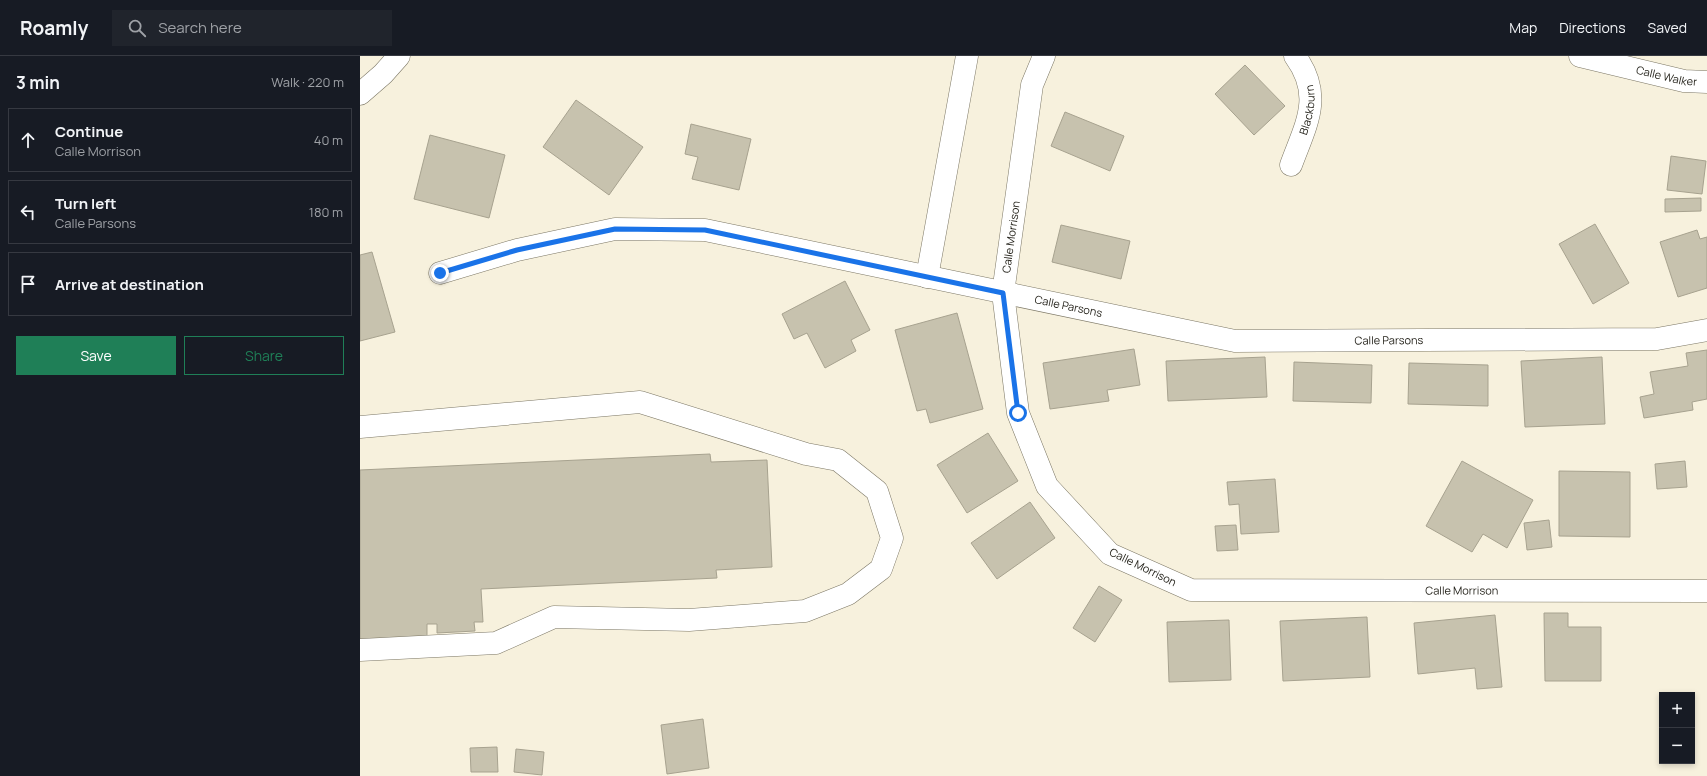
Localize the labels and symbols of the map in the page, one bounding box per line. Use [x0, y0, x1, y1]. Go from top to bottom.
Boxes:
street label: Calle Walker [1635, 62, 1697, 89]
street label: Blackburn [1295, 84, 1317, 137]
street label: Calle Morrison [998, 200, 1023, 274]
route end [431, 264, 449, 282]
street label: Calle Parsons [1033, 291, 1104, 320]
street label: Calle Parsons [1355, 332, 1424, 347]
route start [1009, 404, 1027, 422]
street label: Calle Morrison [1107, 544, 1179, 589]
street label: Calle Morrison [1425, 582, 1498, 598]

